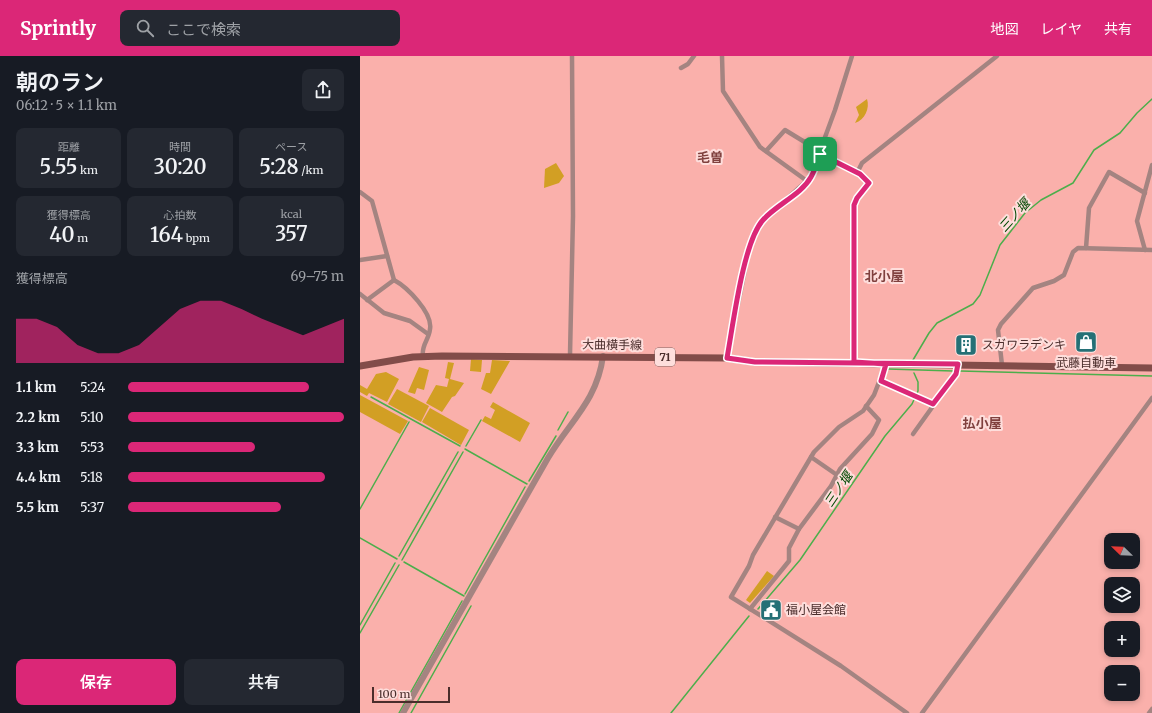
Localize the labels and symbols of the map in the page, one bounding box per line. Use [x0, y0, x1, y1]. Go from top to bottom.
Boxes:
pin [803, 137, 837, 171]
district label: 毛曽 [697, 149, 723, 166]
water label: 三ノ堰 [995, 194, 1035, 236]
district label: 北小屋 [864, 268, 904, 285]
shop icon: 武藤自動車 [1073, 329, 1099, 355]
building icon: スガワラデンキ [953, 332, 979, 358]
street label: 大曲横手線 [582, 336, 642, 353]
place label: スガワラデンキ [982, 337, 1066, 352]
road number: 71 [655, 348, 675, 366]
place label: 武藤自動車 [1056, 355, 1116, 370]
district label: 払小屋 [962, 415, 1002, 432]
water label: 三ノ堰 [820, 467, 857, 510]
north arrow [1104, 533, 1140, 569]
public building icon: 福小屋会館 [758, 597, 784, 623]
place label: 福小屋会館 [786, 602, 846, 617]
scale bar [372, 685, 450, 704]

